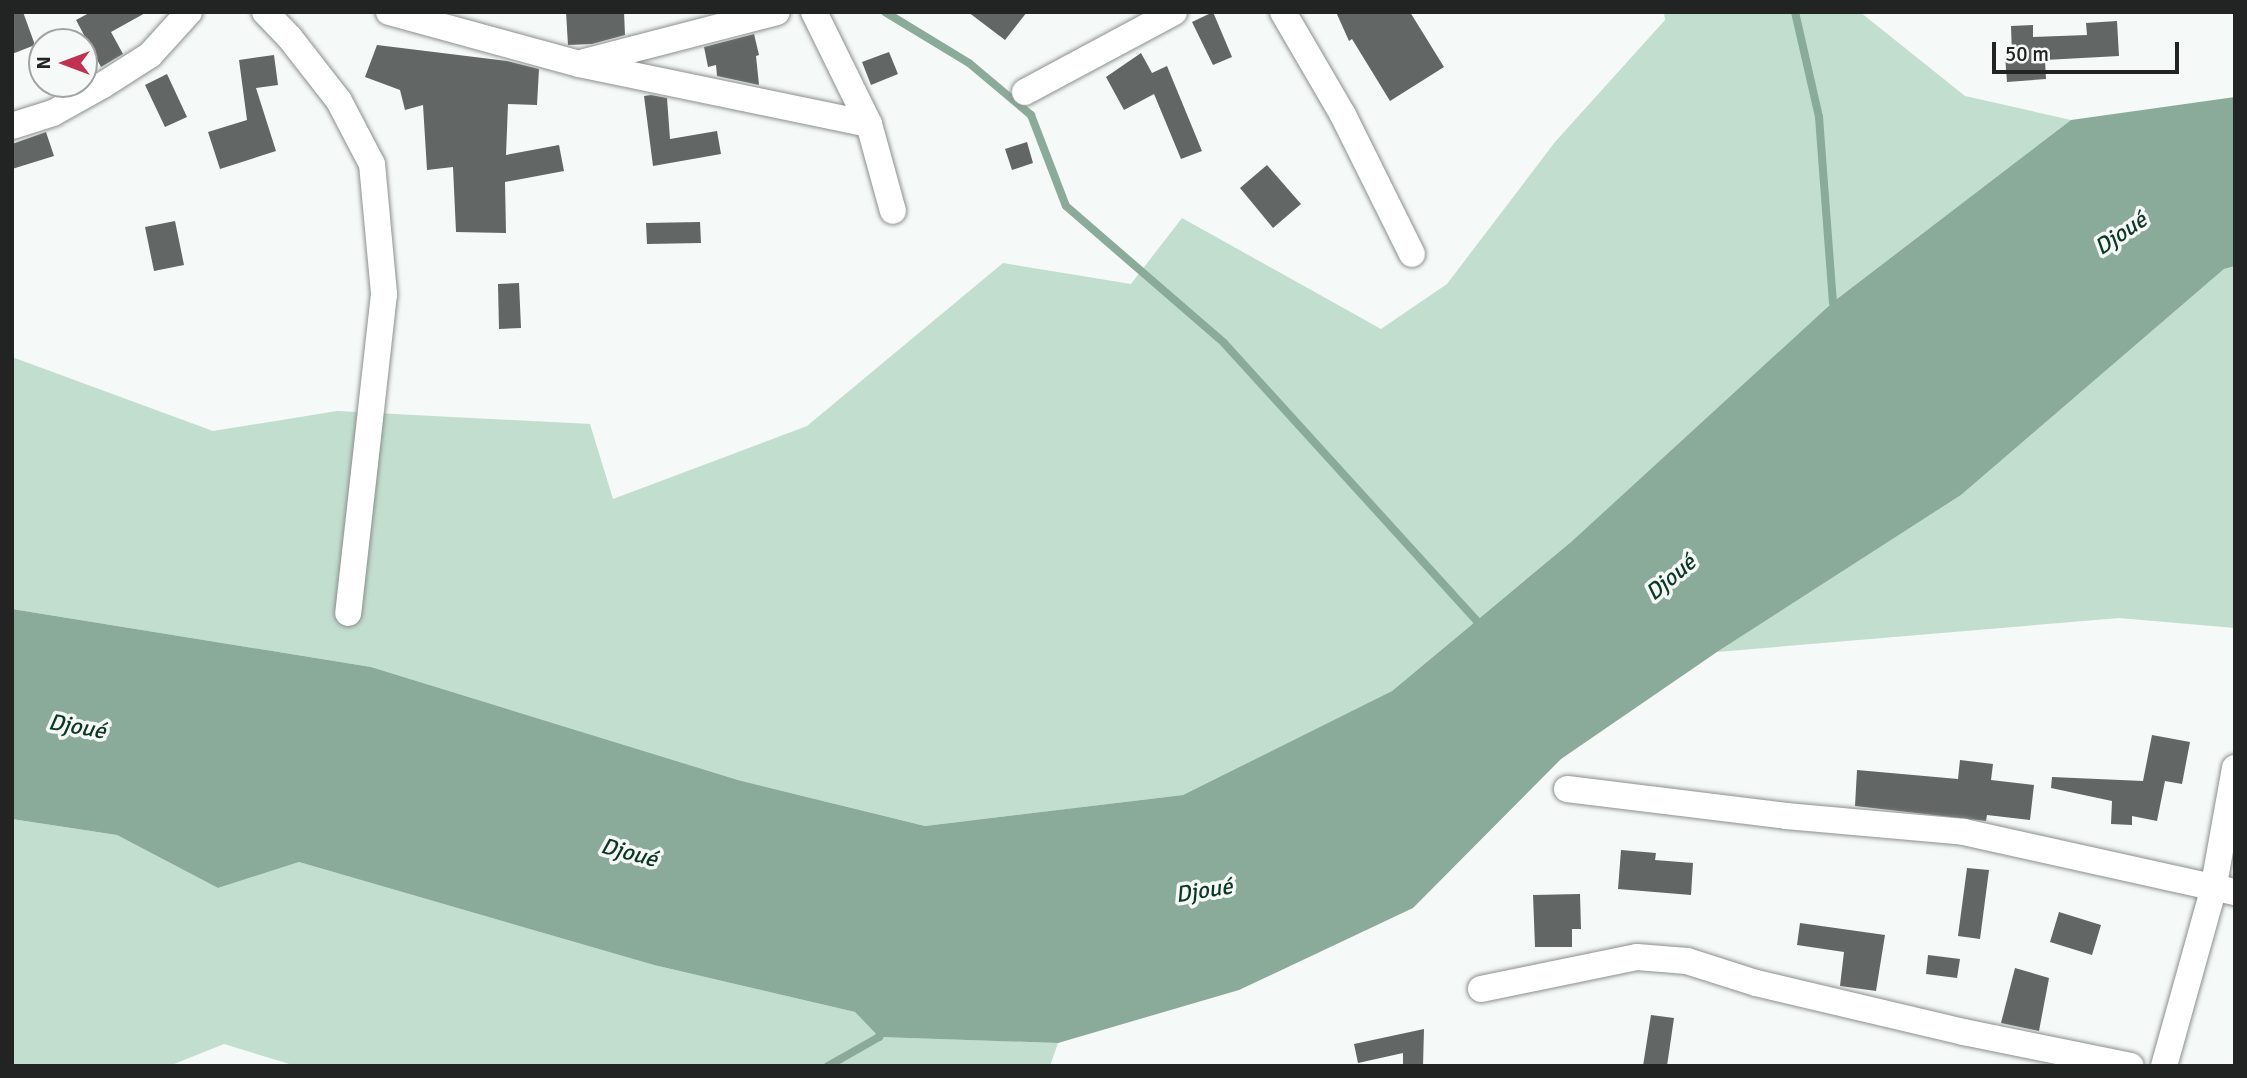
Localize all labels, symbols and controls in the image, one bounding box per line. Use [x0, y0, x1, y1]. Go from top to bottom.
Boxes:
north arrow [28, 28, 98, 98]
scale bar [1995, 28, 2182, 72]
text: 50 m [2005, 41, 2049, 67]
text: N [32, 56, 56, 70]
water label: Djoué [2090, 207, 2152, 261]
water label: Djoué [1640, 549, 1702, 607]
water label: Djoué [46, 708, 108, 746]
water label: Djoué [598, 832, 660, 874]
water label: Djoué [1174, 873, 1234, 909]

